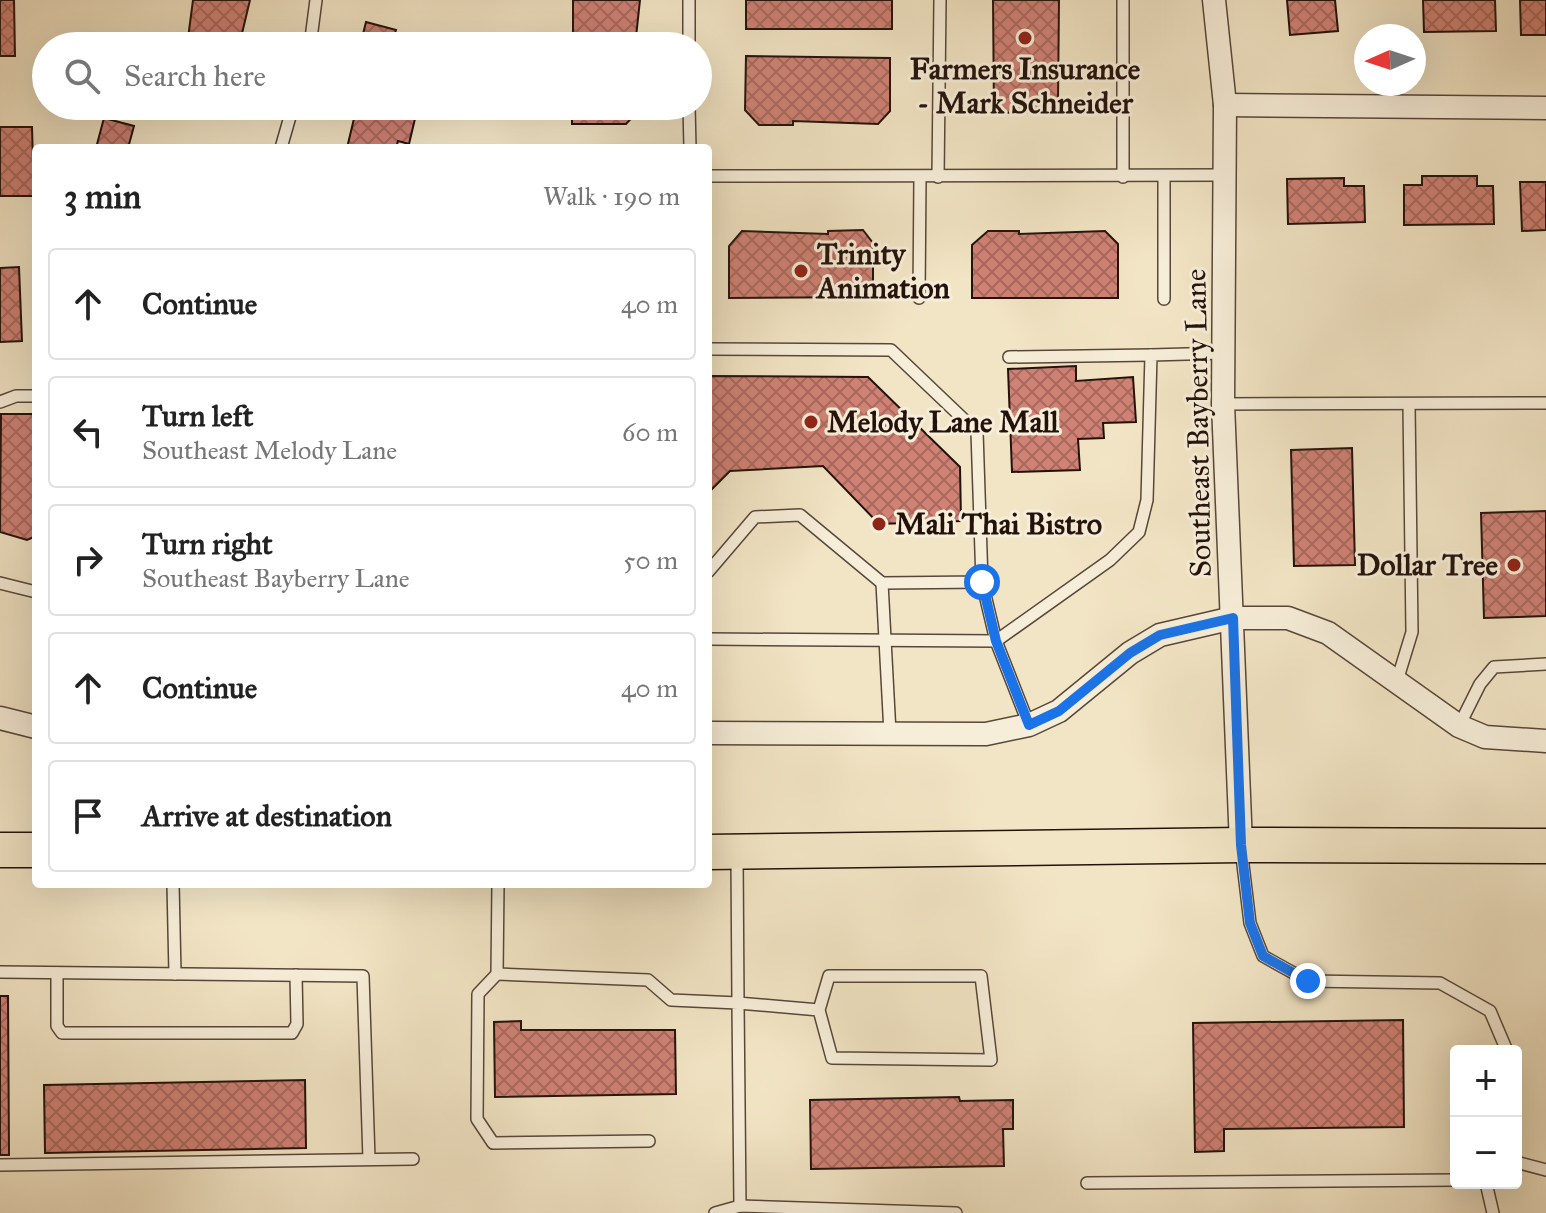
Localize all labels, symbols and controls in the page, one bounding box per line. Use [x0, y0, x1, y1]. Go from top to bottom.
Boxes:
north arrow [1354, 24, 1426, 96]
marker: Farmers Insurance - Mark Schneider [1016, 29, 1034, 47]
search box [32, 32, 712, 120]
place label: Farmers Insurance - Mark Schneider [910, 51, 1141, 121]
icon: search [60, 54, 104, 98]
text: Search here [124, 58, 266, 94]
text: 3 min [64, 176, 141, 217]
text: Walk · 190 m [543, 180, 680, 212]
place label: Trinity Animation [815, 236, 951, 306]
marker: Trinity Animation [792, 262, 810, 280]
street label: Southeast Bayberry Lane [1177, 268, 1219, 578]
icon: ahead [66, 282, 110, 326]
text: Continue [142, 286, 257, 322]
text: 40 m [621, 288, 678, 320]
text: Turn left [142, 398, 253, 434]
place label: Melody Lane Mall [827, 404, 1060, 440]
icon: left [66, 410, 110, 454]
marker: Melody Lane Mall [802, 413, 820, 431]
text: 60 m [622, 416, 678, 448]
text: Southeast Melody Lane [142, 434, 397, 466]
place label: Mali Thai Bistro [895, 506, 1102, 542]
marker: Mali Thai Bistro [870, 515, 888, 533]
text: Turn right [142, 526, 273, 562]
icon: right [66, 538, 110, 582]
text: 50 m [623, 544, 678, 576]
place label: Dollar Tree [1357, 547, 1499, 583]
marker: Dollar Tree [1505, 556, 1523, 574]
text: Southeast Bayberry Lane [142, 562, 410, 594]
route start [964, 564, 1000, 600]
icon: ahead [66, 666, 110, 710]
text: Continue [142, 670, 257, 706]
text: 40 m [621, 672, 678, 704]
icon: arrive [66, 794, 110, 838]
text: Arrive at destination [142, 798, 392, 834]
route end [1290, 963, 1326, 999]
map controls [1450, 1045, 1522, 1189]
button: + [1450, 1045, 1522, 1117]
button: − [1450, 1117, 1522, 1189]

